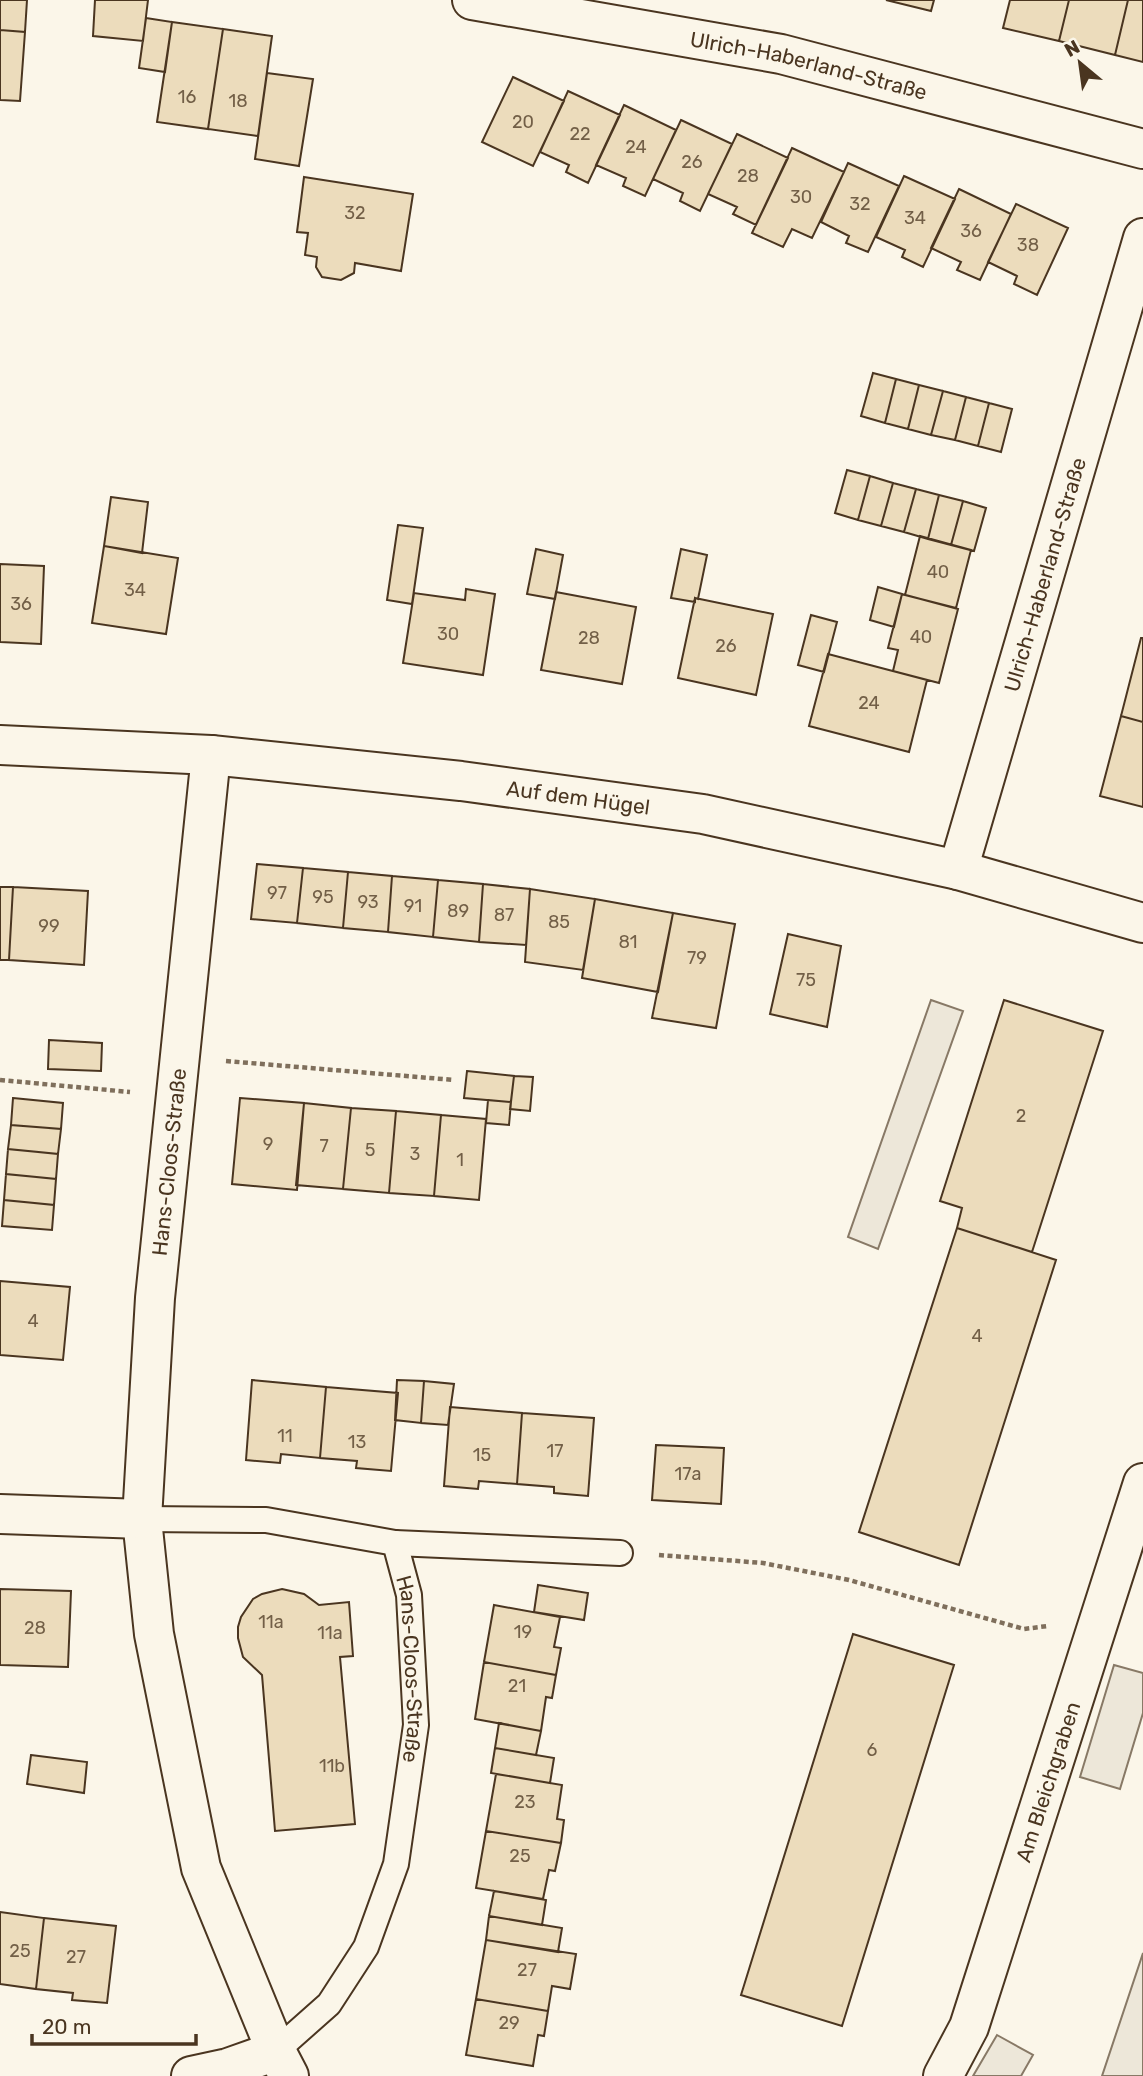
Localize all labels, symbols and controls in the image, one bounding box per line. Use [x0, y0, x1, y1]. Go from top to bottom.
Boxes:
street label: Ulrich-Haberland-Straße [688, 26, 930, 104]
north arrow [1045, 28, 1115, 98]
text: N [1060, 35, 1084, 62]
house number: 16 [178, 86, 196, 108]
house number: 18 [228, 90, 248, 112]
house number: 20 [512, 111, 534, 133]
house number: 22 [569, 123, 591, 145]
house number: 24 [625, 136, 647, 158]
house number: 26 [681, 151, 703, 173]
house number: 28 [737, 165, 759, 187]
house number: 30 [790, 186, 812, 208]
house number: 32 [849, 193, 871, 215]
house number: 32 [344, 202, 366, 224]
house number: 34 [904, 207, 926, 229]
house number: 36 [960, 220, 982, 242]
house number: 38 [1017, 234, 1039, 256]
street label: Ulrich-Haberland-Straße [998, 454, 1091, 694]
house number: 40 [927, 561, 949, 583]
house number: 34 [124, 579, 146, 601]
house number: 36 [10, 593, 32, 615]
house number: 30 [437, 623, 459, 645]
house number: 40 [910, 626, 932, 648]
house number: 28 [578, 627, 600, 649]
house number: 26 [715, 635, 737, 657]
house number: 24 [858, 692, 880, 714]
street label: Auf dem Hügel [505, 775, 652, 819]
house number: 97 [267, 882, 287, 904]
house number: 95 [312, 886, 334, 908]
house number: 93 [357, 891, 379, 913]
house number: 91 [404, 895, 422, 917]
house number: 89 [447, 900, 469, 922]
house number: 87 [494, 904, 514, 926]
house number: 85 [548, 911, 570, 933]
house number: 99 [38, 915, 60, 937]
house number: 81 [618, 931, 638, 953]
house number: 79 [687, 947, 707, 969]
house number: 75 [796, 969, 816, 991]
street label: Hans-Cloos-Straße [147, 1067, 191, 1257]
house number: 2 [1016, 1105, 1026, 1127]
house number: 9 [263, 1133, 273, 1155]
house number: 7 [319, 1135, 329, 1157]
house number: 5 [365, 1139, 375, 1161]
house number: 3 [410, 1143, 420, 1165]
house number: 1 [456, 1149, 464, 1171]
house number: 4 [27, 1310, 39, 1332]
house number: 4 [971, 1325, 983, 1347]
house number: 11 [277, 1425, 293, 1447]
house number: 13 [348, 1431, 366, 1453]
house number: 17 [547, 1440, 563, 1462]
house number: 15 [473, 1444, 491, 1466]
house number: 17a [675, 1463, 701, 1485]
street label: Hans-Cloos-Straße [392, 1572, 429, 1765]
house number: 11a [258, 1611, 284, 1633]
house number: 28 [24, 1617, 46, 1639]
house number: 19 [514, 1621, 532, 1643]
house number: 11a [317, 1622, 343, 1644]
house number: 21 [508, 1675, 526, 1697]
street label: Am Bleichgraben [1010, 1698, 1085, 1865]
house number: 6 [867, 1739, 878, 1761]
house number: 11b [319, 1755, 345, 1777]
house number: 23 [514, 1791, 536, 1813]
house number: 25 [509, 1845, 531, 1867]
house number: 25 [9, 1940, 31, 1962]
house number: 27 [66, 1946, 86, 1968]
house number: 27 [517, 1959, 537, 1981]
scale bar [32, 2002, 196, 2046]
house number: 29 [498, 2012, 520, 2034]
text: 20 m [42, 2014, 91, 2039]

